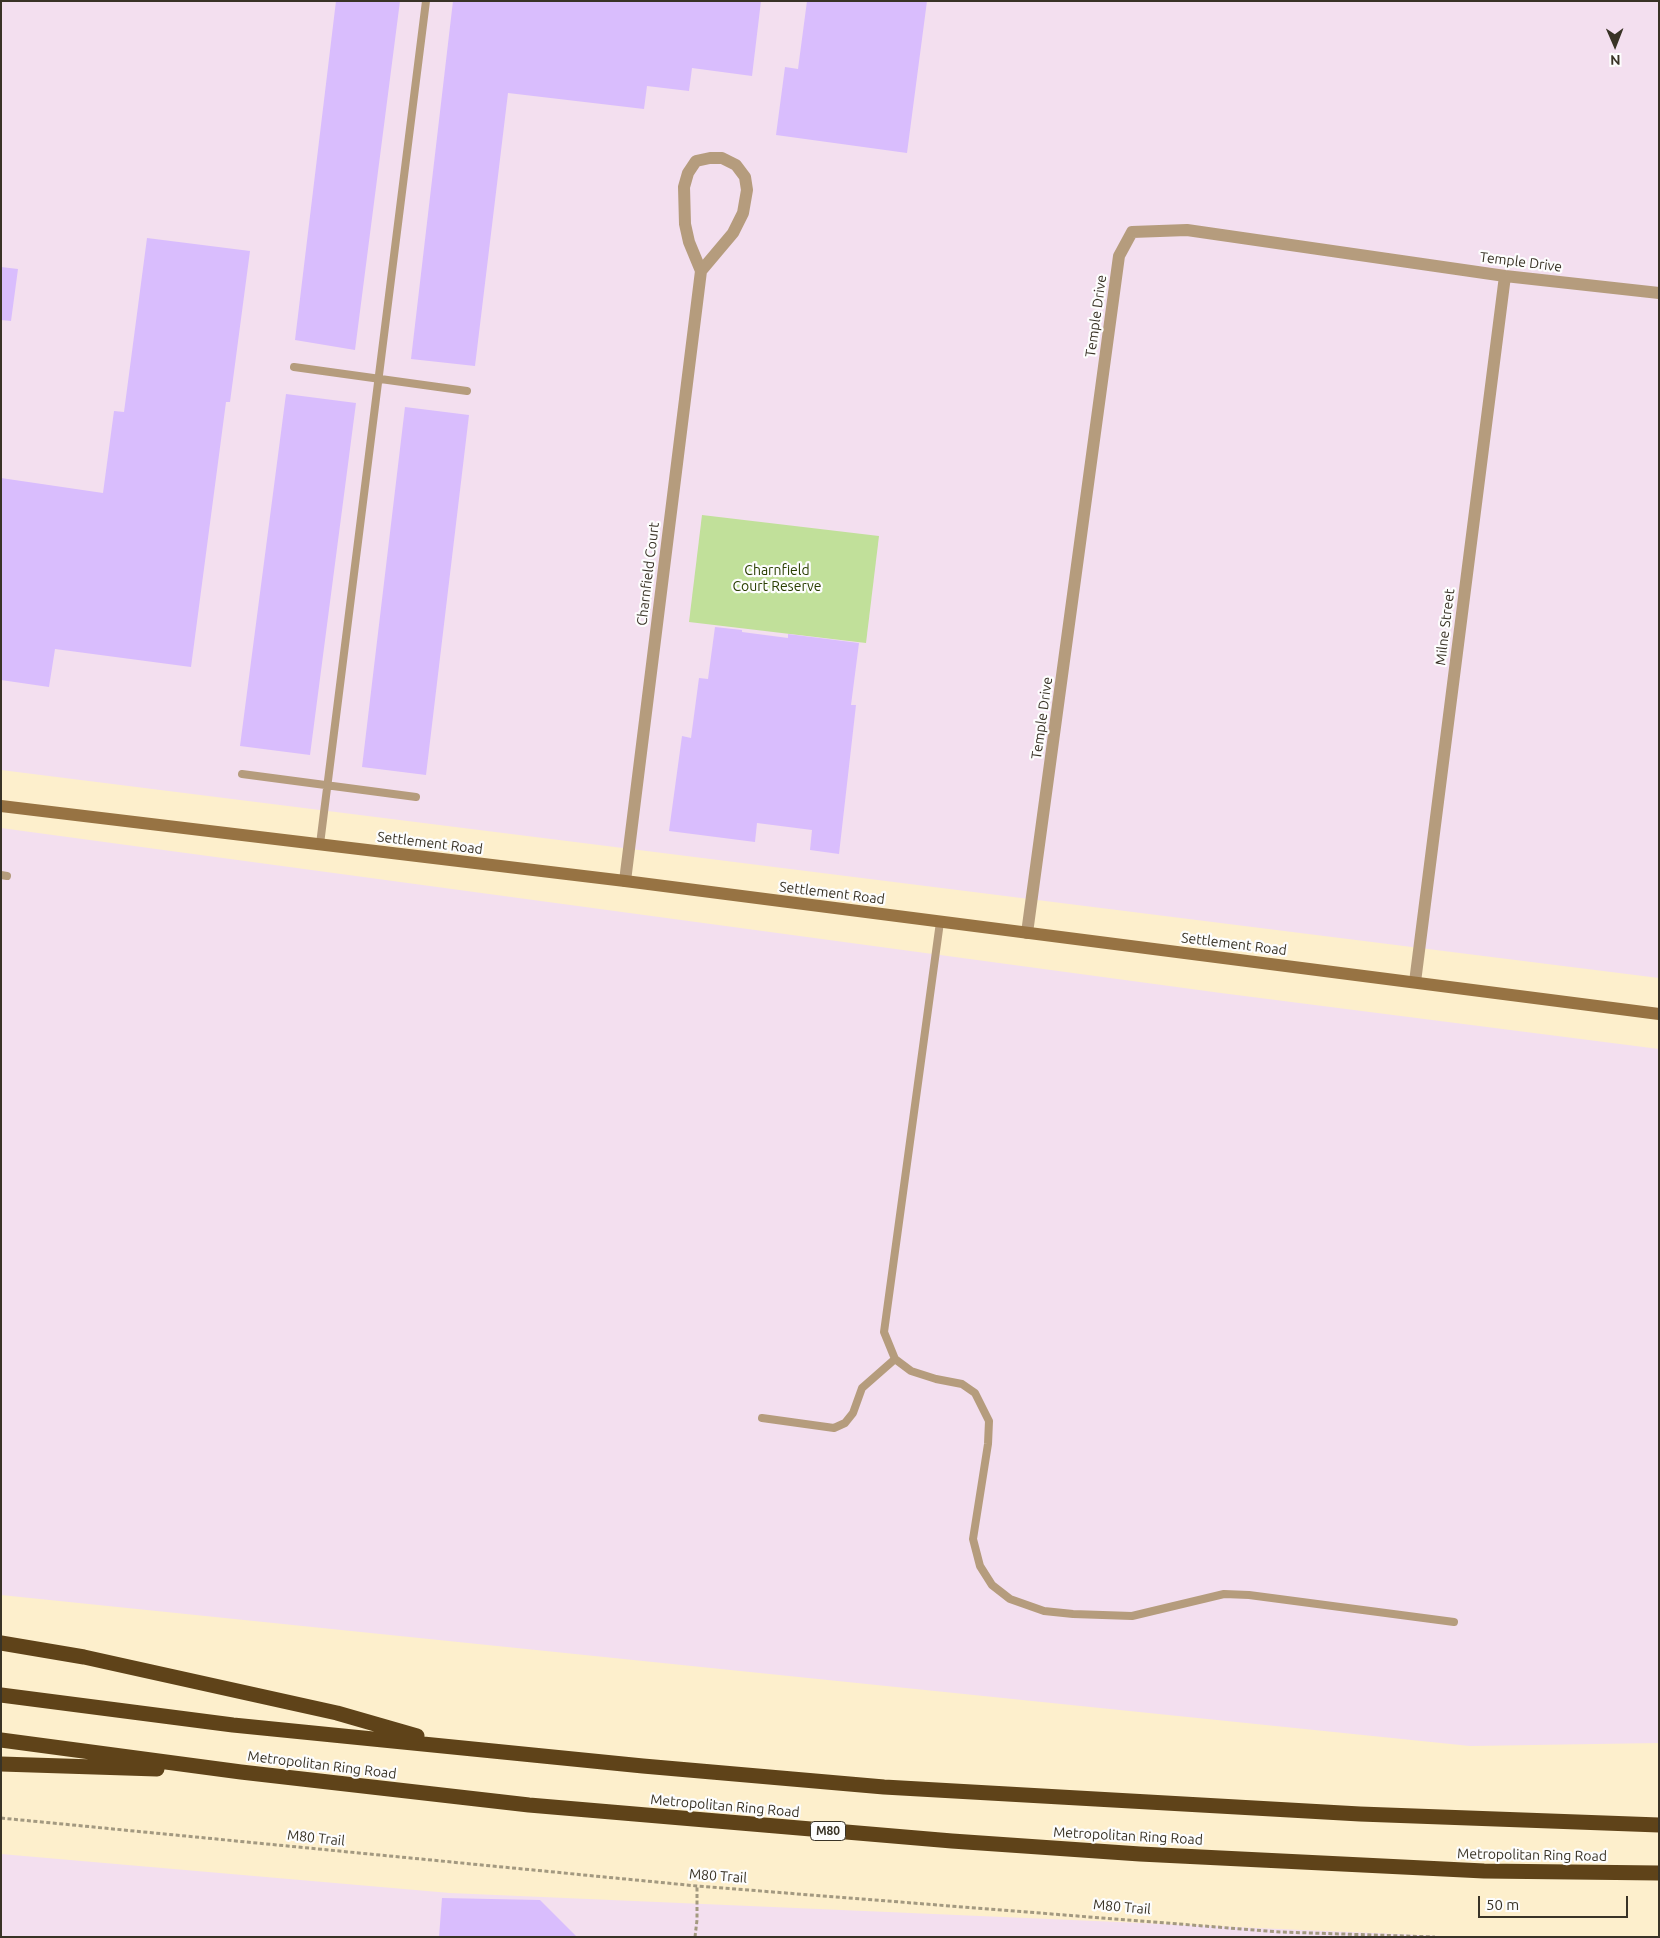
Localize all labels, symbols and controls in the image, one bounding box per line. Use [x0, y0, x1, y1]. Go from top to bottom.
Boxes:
north arrow [1590, 20, 1640, 70]
text: N [1610, 52, 1621, 68]
street label: Temple Drive [1479, 249, 1563, 275]
street label: Temple Drive [1082, 274, 1110, 358]
street label: Charnfield Court [633, 521, 663, 627]
park label: Charnfield Court Reserve [732, 562, 822, 594]
street label: Milne Street [1432, 588, 1458, 666]
street label: Temple Drive [1028, 676, 1056, 760]
street label: Settlement Road [376, 828, 484, 858]
street label: Settlement Road [778, 878, 886, 908]
street label: Settlement Road [1180, 929, 1288, 959]
street label: Metropolitan Ring Road [247, 1748, 397, 1782]
street label: Metropolitan Ring Road [650, 1791, 800, 1821]
road number: M80 [810, 1822, 846, 1840]
street label: Metropolitan Ring Road [1053, 1824, 1203, 1848]
street label: M80 Trail [286, 1827, 346, 1849]
street label: Metropolitan Ring Road [1457, 1845, 1607, 1865]
street label: M80 Trail [688, 1866, 748, 1886]
scale bar [1480, 1886, 1630, 1918]
street label: M80 Trail [1092, 1896, 1152, 1918]
text: 50 m [1486, 1896, 1519, 1913]

